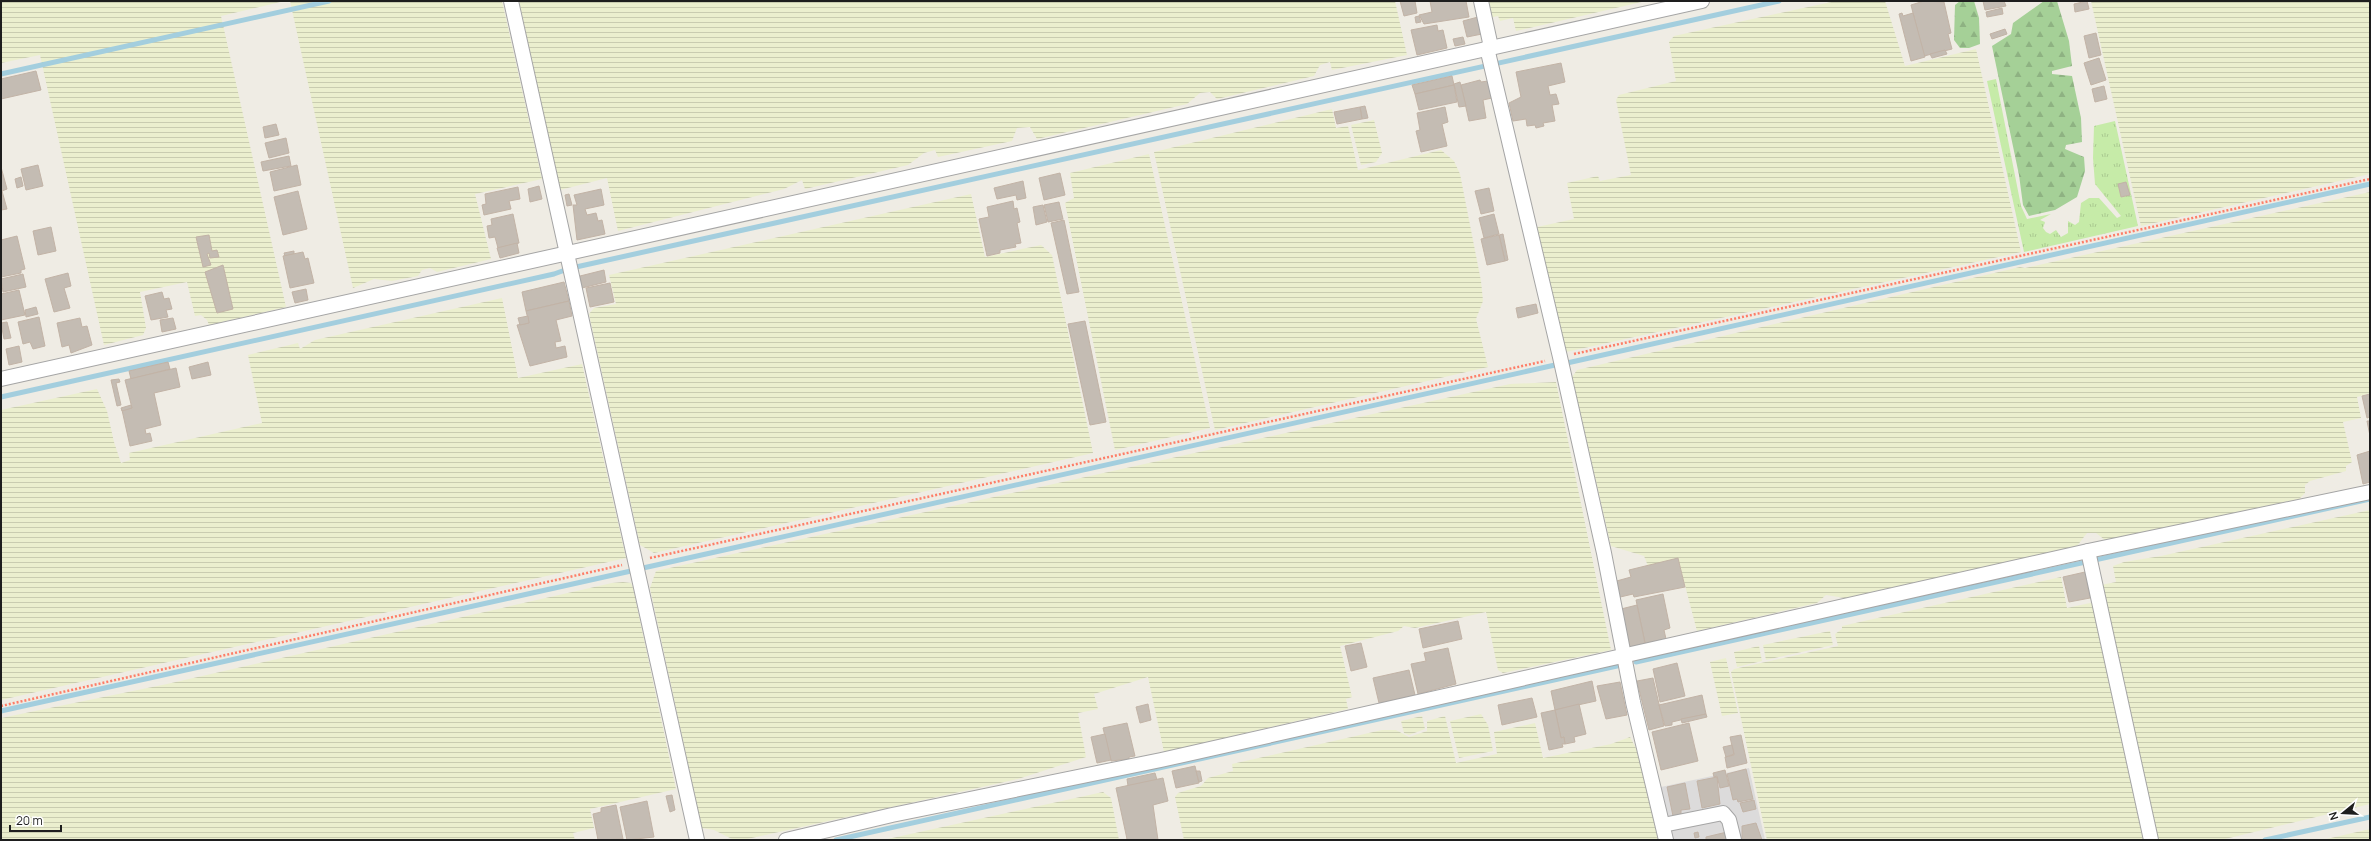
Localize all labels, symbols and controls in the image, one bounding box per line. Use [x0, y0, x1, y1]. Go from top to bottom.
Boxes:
north arrow [2323, 793, 2363, 833]
scale bar [10, 807, 61, 833]
text: N [2325, 810, 2341, 822]
text: 20 m [16, 812, 43, 829]

